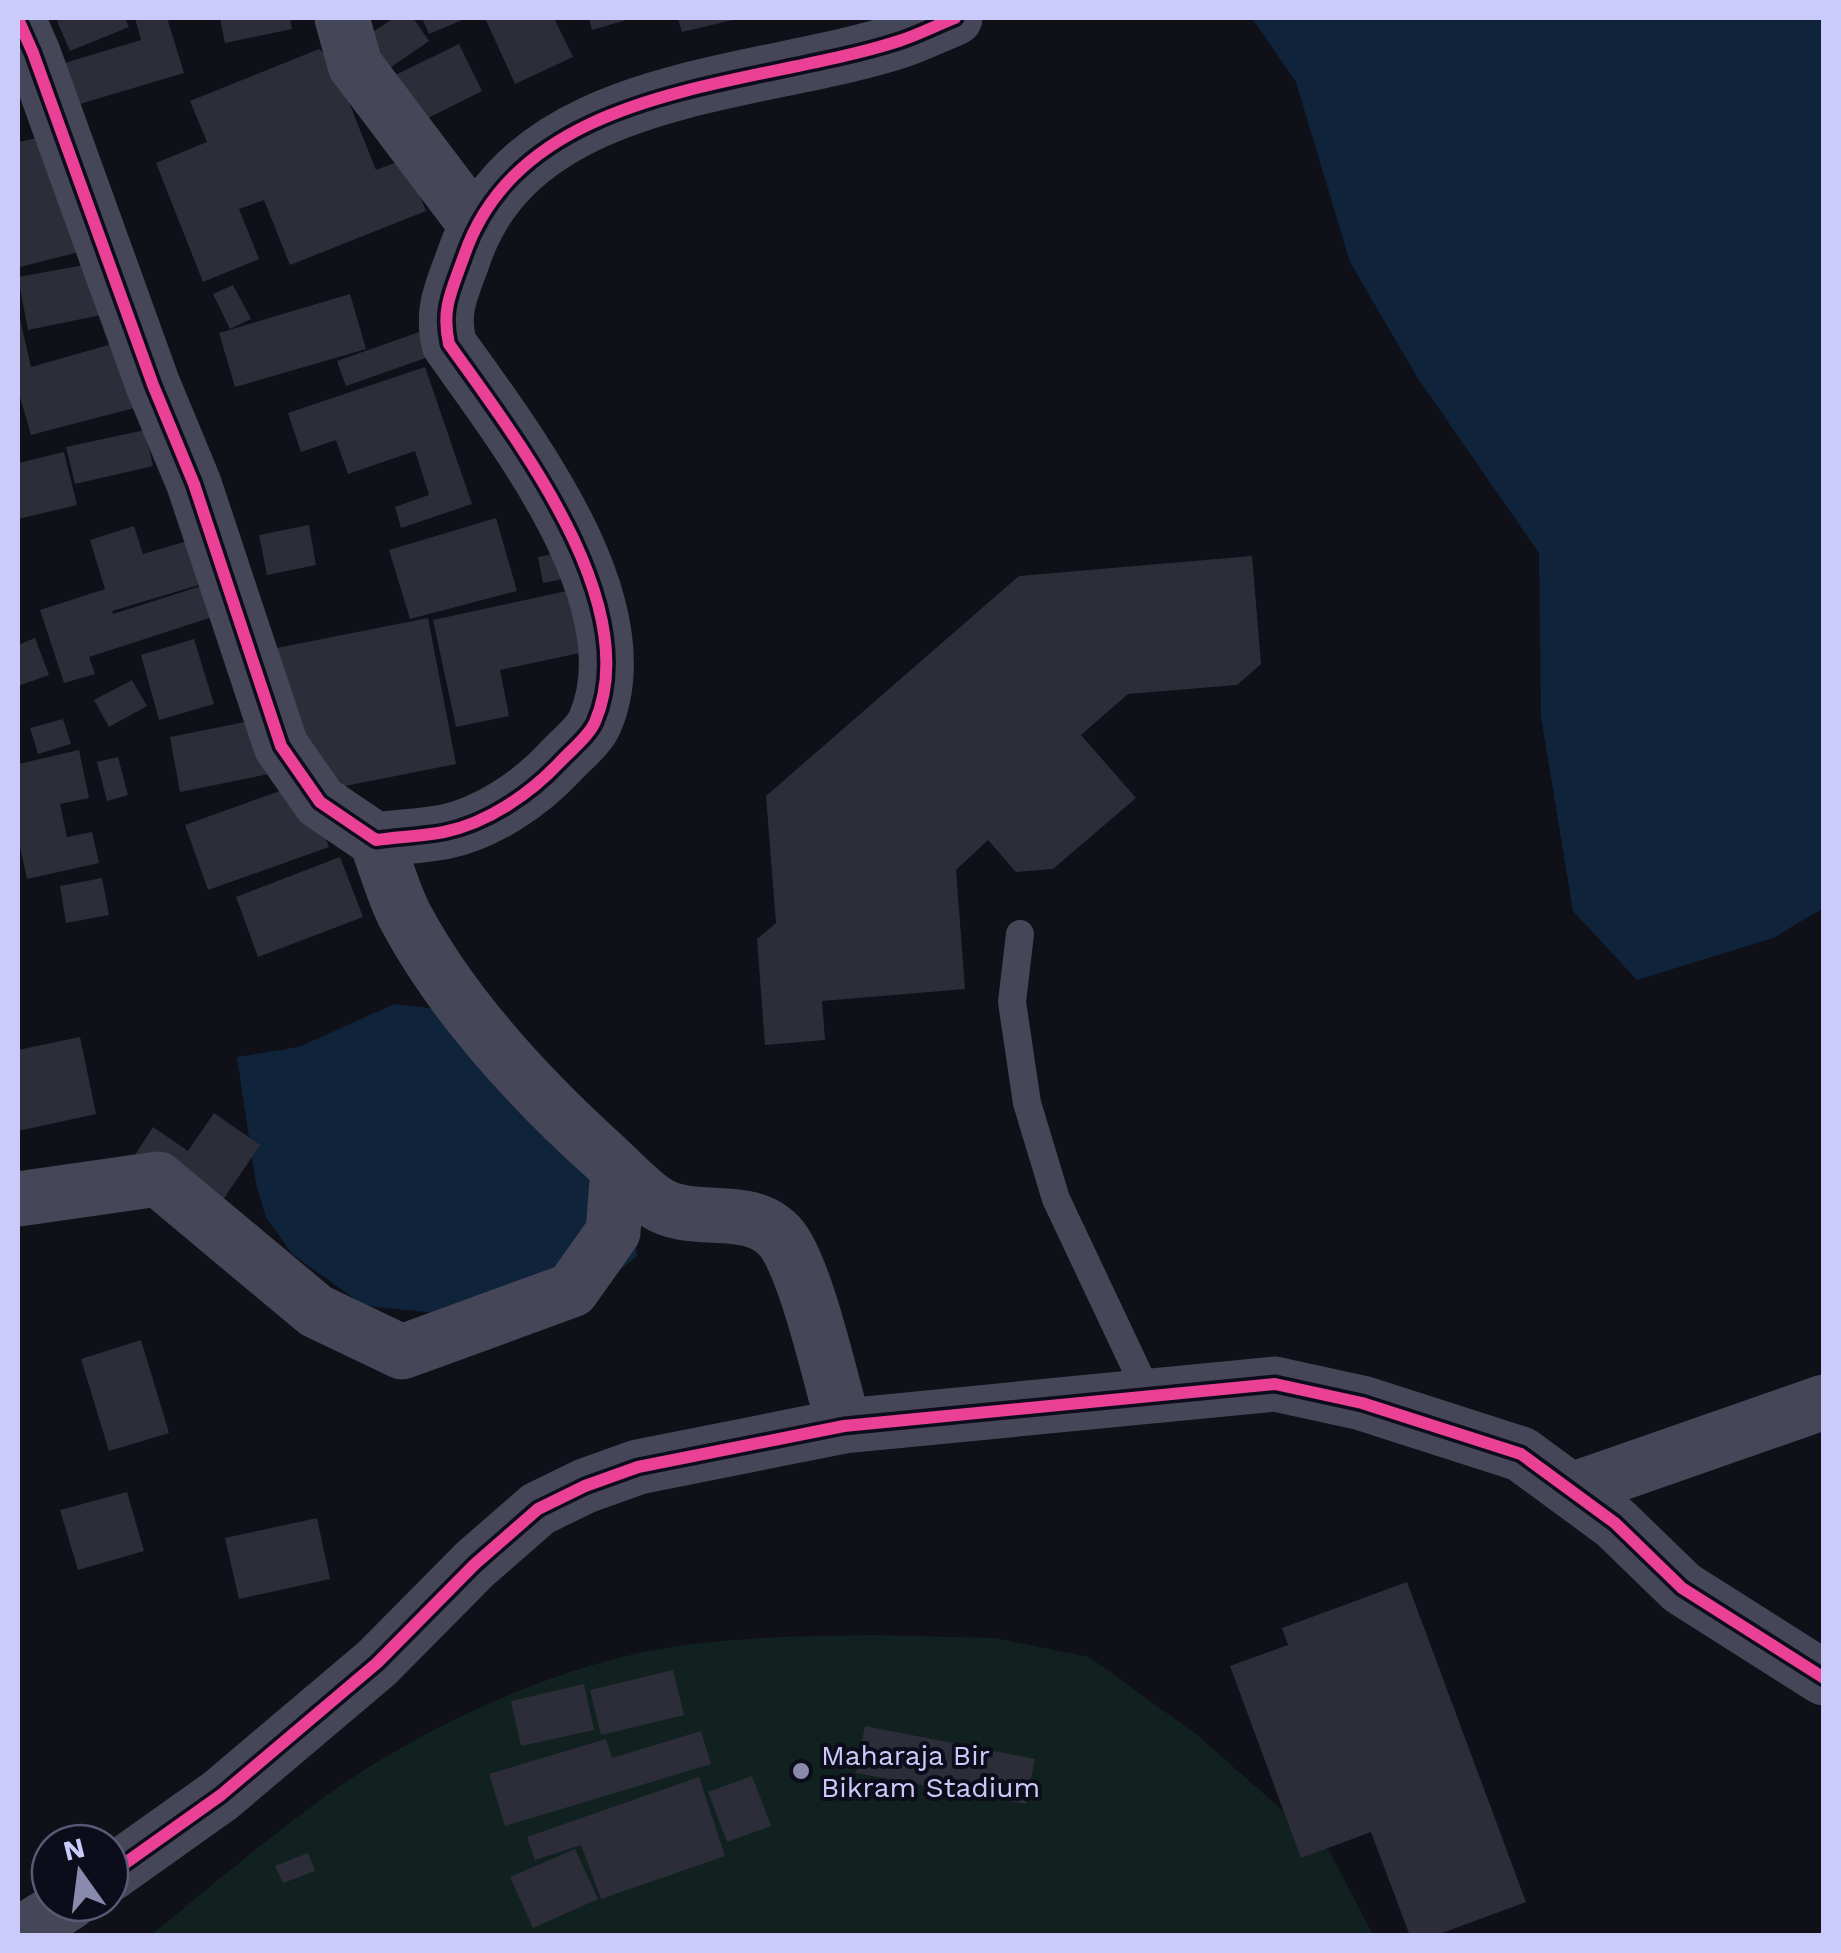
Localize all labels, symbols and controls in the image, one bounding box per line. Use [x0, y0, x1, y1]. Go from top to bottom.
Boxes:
place label: Maharaja Bir Bikram Stadium [821, 1739, 1040, 1804]
marker: Maharaja Bir Bikram Stadium [790, 1760, 812, 1782]
north arrow [30, 1823, 130, 1923]
text: N [60, 1831, 88, 1868]

